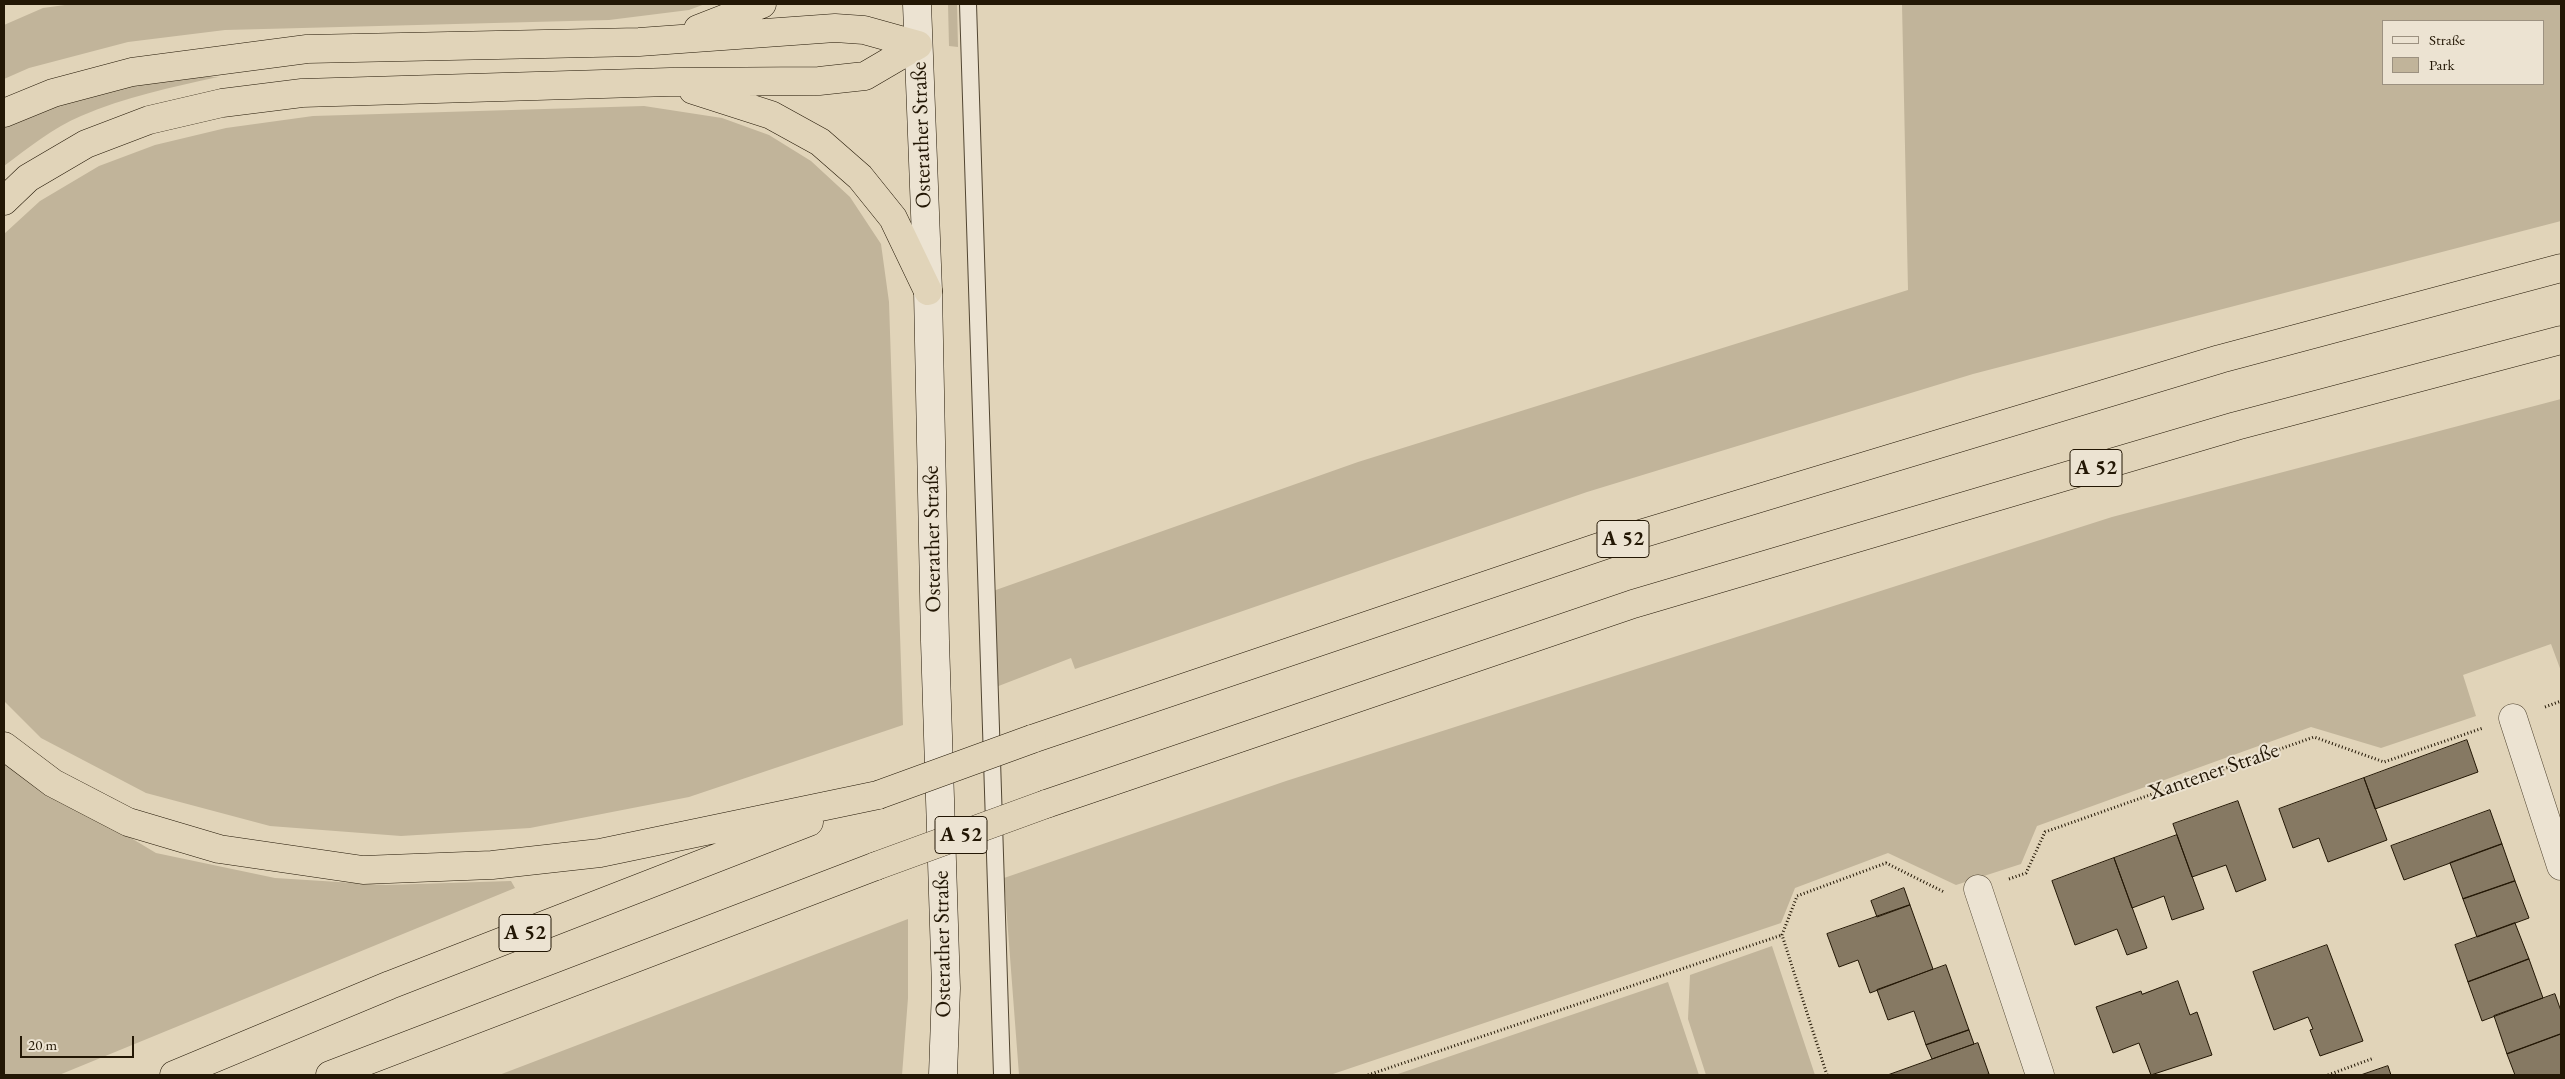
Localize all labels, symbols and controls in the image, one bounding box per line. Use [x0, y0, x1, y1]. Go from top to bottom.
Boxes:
legend [2382, 20, 2545, 85]
text: Straße [2429, 30, 2465, 49]
text: Park [2429, 55, 2455, 74]
street label: Osterather Straße [906, 61, 938, 209]
road number: A 52 [2070, 449, 2122, 486]
street label: Osterather Straße [919, 465, 947, 613]
road number: A 52 [1597, 520, 1649, 558]
street label: Xantener Straße [2145, 737, 2283, 807]
road number: A 52 [935, 816, 987, 854]
street label: Osterather Straße [929, 870, 957, 1018]
road number: A 52 [499, 914, 551, 951]
scale bar [22, 1026, 136, 1058]
text: 20 m [28, 1035, 57, 1054]

